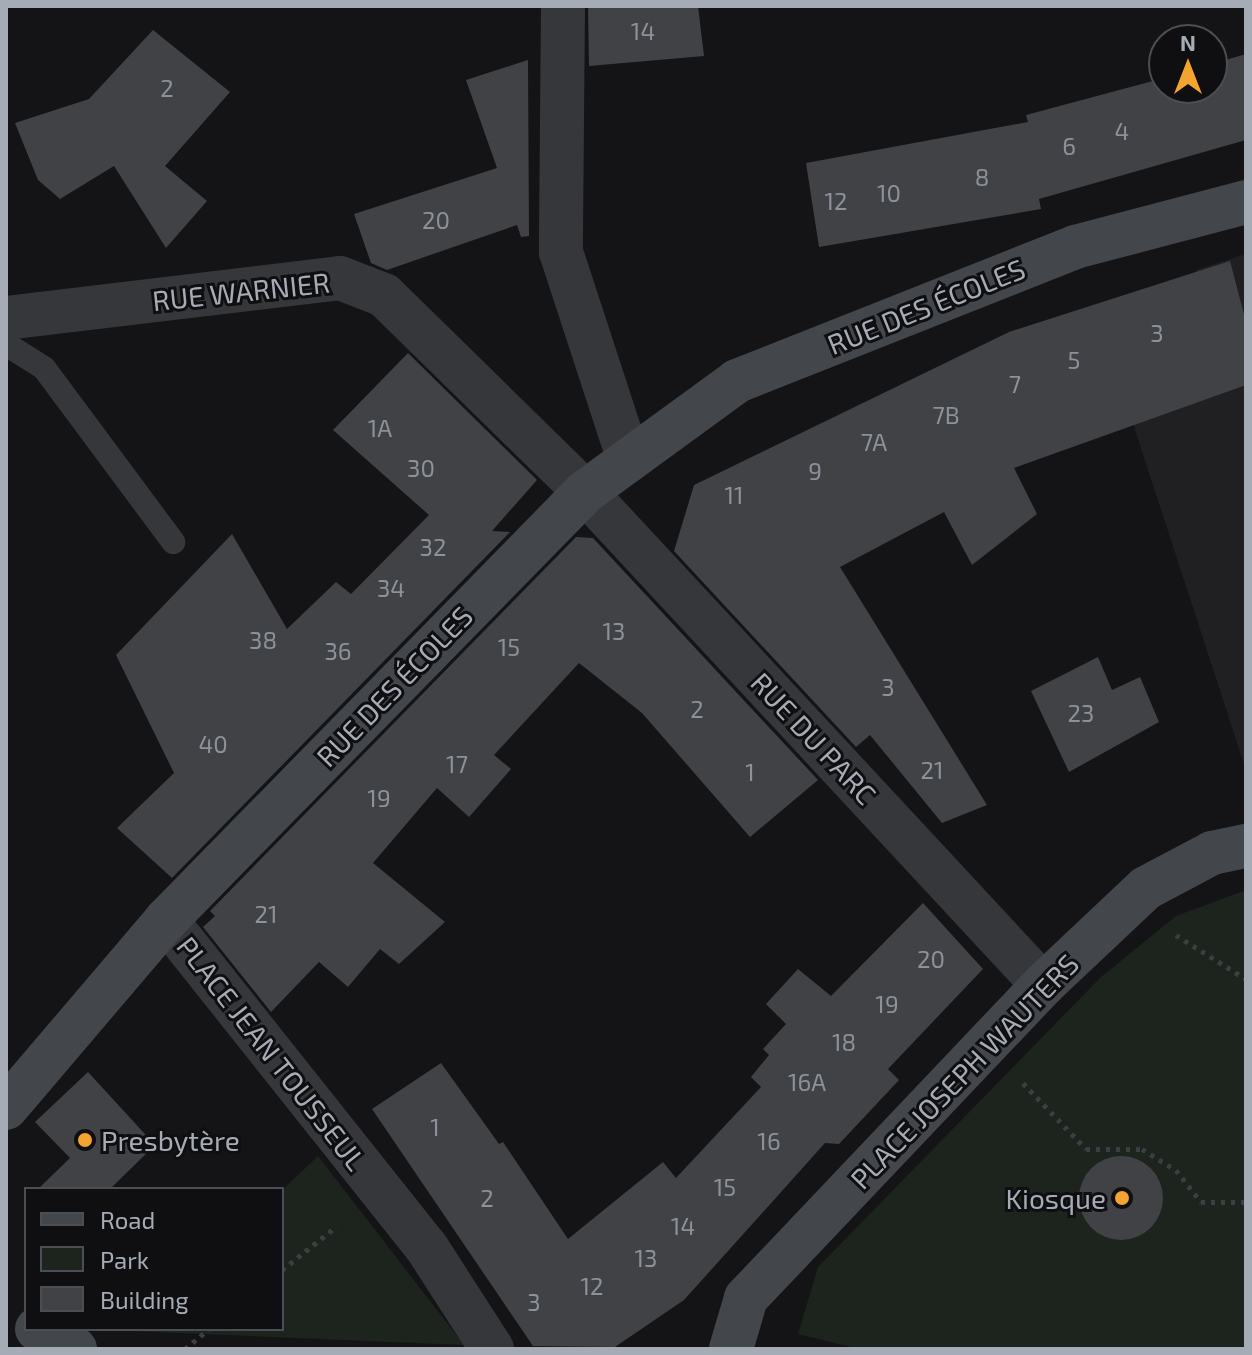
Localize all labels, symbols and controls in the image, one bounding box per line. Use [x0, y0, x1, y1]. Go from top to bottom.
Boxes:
house number: 14 [631, 17, 655, 45]
north arrow [1148, 24, 1228, 104]
text: N [1180, 29, 1196, 55]
house number: 2 [160, 74, 174, 102]
house number: 4 [1115, 117, 1129, 145]
house number: 6 [1062, 132, 1076, 160]
house number: 8 [975, 163, 989, 191]
house number: 10 [877, 179, 901, 207]
house number: 12 [824, 187, 848, 215]
house number: 20 [422, 206, 450, 234]
street label: RUE DES ÉCOLES [822, 251, 1030, 361]
street label: RUE WARNIER [150, 265, 332, 317]
house number: 3 [1150, 319, 1164, 347]
house number: 5 [1068, 346, 1080, 374]
house number: 7 [1009, 370, 1021, 398]
house number: 7B [932, 401, 960, 429]
house number: 1A [368, 414, 392, 442]
house number: 7A [861, 428, 887, 456]
house number: 30 [407, 454, 435, 482]
house number: 9 [808, 457, 822, 485]
house number: 11 [724, 481, 744, 509]
house number: 32 [420, 533, 446, 561]
house number: 34 [377, 574, 405, 602]
street label: RUE DES ÉCOLES [309, 599, 479, 773]
house number: 13 [603, 617, 625, 645]
house number: 38 [249, 626, 277, 654]
house number: 15 [498, 633, 520, 661]
house number: 36 [324, 637, 352, 665]
street label: RUE DU PARC [745, 665, 883, 811]
house number: 3 [881, 673, 895, 701]
house number: 2 [690, 695, 704, 723]
house number: 23 [1068, 699, 1094, 727]
house number: 40 [198, 730, 228, 758]
house number: 17 [446, 750, 468, 778]
house number: 21 [920, 756, 944, 784]
house number: 1 [745, 758, 755, 786]
house number: 19 [367, 784, 391, 812]
house number: 21 [254, 900, 278, 928]
street label: PLACE JEAN TOUSSEUL [170, 929, 374, 1177]
house number: 20 [917, 945, 945, 973]
street label: PLACE JOSEPH WAUTERS [843, 946, 1085, 1196]
house number: 19 [875, 990, 899, 1018]
house number: 18 [832, 1028, 856, 1056]
house number: 16A [788, 1068, 826, 1096]
house number: 1 [430, 1113, 440, 1141]
place label: Presbytère [101, 1123, 240, 1157]
house number: 16 [757, 1127, 781, 1155]
marker: Presbytère [76, 1131, 94, 1149]
house number: 15 [714, 1173, 736, 1201]
place label: Kiosque [1005, 1181, 1106, 1215]
house number: 2 [480, 1184, 494, 1212]
legend [24, 1187, 284, 1331]
marker: Kiosque [1113, 1189, 1131, 1207]
text: Road [100, 1205, 155, 1234]
house number: 14 [671, 1212, 695, 1240]
house number: 13 [635, 1244, 657, 1272]
text: Park [100, 1245, 149, 1274]
house number: 12 [580, 1272, 604, 1300]
text: Building [100, 1285, 189, 1314]
house number: 3 [527, 1288, 541, 1316]

